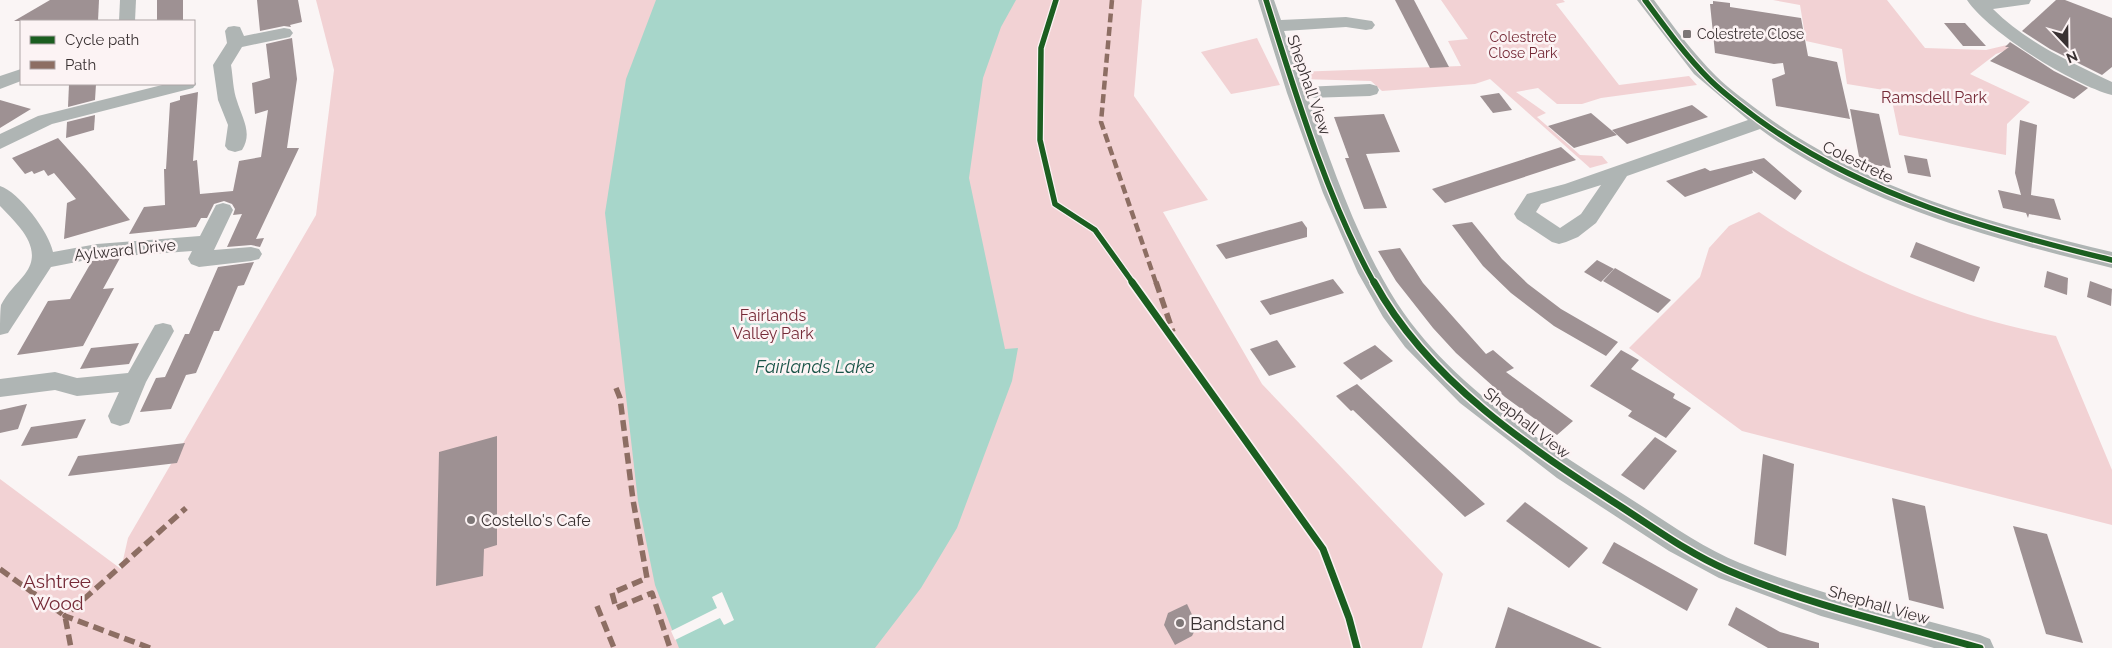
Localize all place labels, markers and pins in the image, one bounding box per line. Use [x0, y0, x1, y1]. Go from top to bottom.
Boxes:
place label: Colestrete Close [1697, 26, 1804, 42]
marker: Colestrete Close [1681, 28, 1693, 40]
place label: Costello's Cafe [481, 511, 591, 530]
marker: Costello's Cafe [465, 514, 477, 526]
place label: Bandstand [1190, 612, 1285, 634]
marker: Bandstand [1174, 617, 1186, 629]

